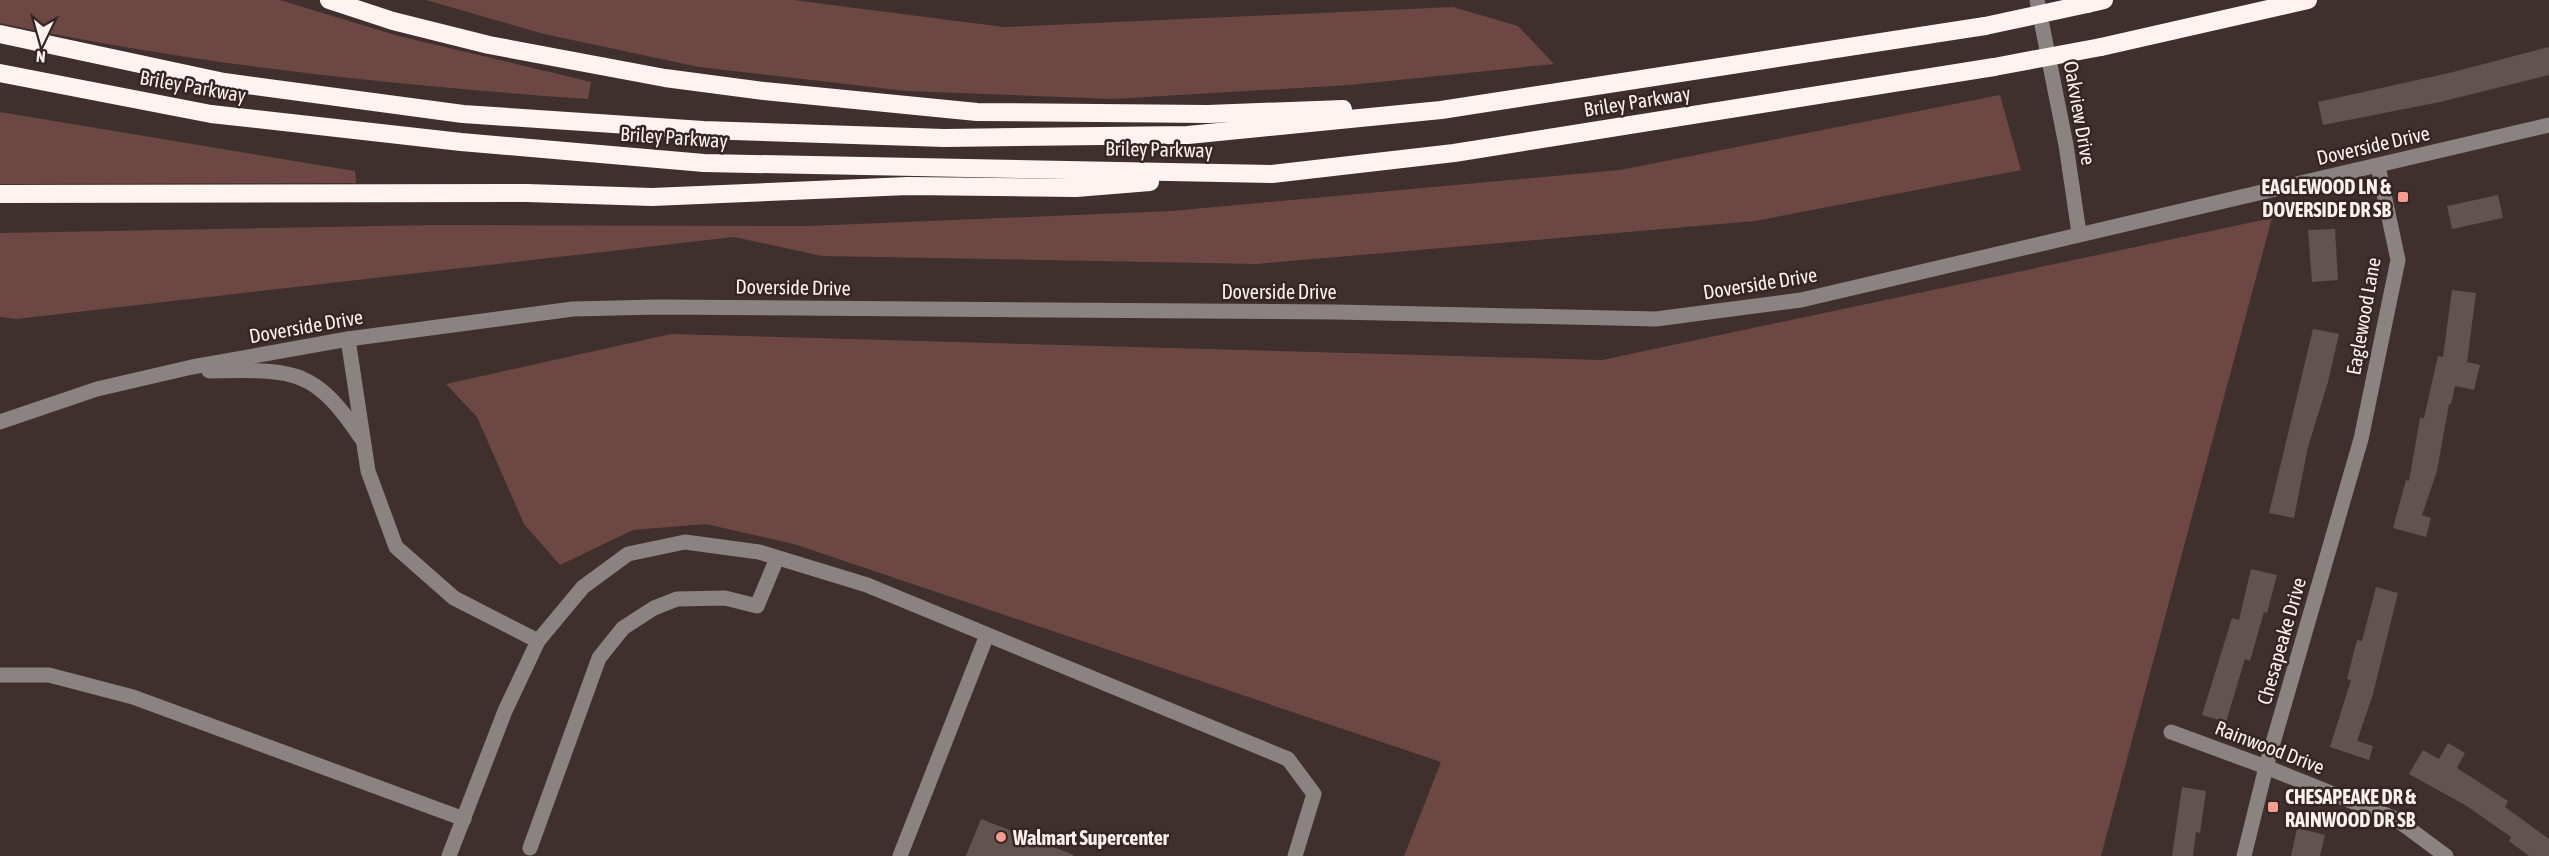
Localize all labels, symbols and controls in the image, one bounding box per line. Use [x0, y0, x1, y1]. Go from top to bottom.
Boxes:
north arrow [12, 12, 72, 72]
text: N [35, 48, 46, 66]
street label: Oakview Drive [2060, 59, 2100, 167]
street label: Briley Parkway [138, 65, 248, 107]
street label: Briley Parkway [1582, 81, 1692, 121]
street label: Doverside Drive [2314, 121, 2432, 169]
street label: Briley Parkway [620, 122, 728, 152]
street label: Briley Parkway [1105, 137, 1213, 161]
place label: EAGLEWOOD LN & DOVERSIDE DR SB [2262, 175, 2392, 221]
marker: EAGLEWOOD LN & DOVERSIDE DR SB [2396, 190, 2410, 204]
street label: Eaglewood Lane [2341, 255, 2385, 377]
street label: Doverside Drive [1701, 263, 1819, 303]
street label: Doverside Drive [735, 274, 851, 300]
street label: Doverside Drive [1221, 280, 1337, 303]
street label: Doverside Drive [247, 305, 365, 347]
street label: Chesapeake Drive [2252, 575, 2310, 707]
street label: Rainwood Drive [2212, 716, 2328, 778]
place label: CHESAPEAKE DR & RAINWOOD DR SB [2285, 785, 2416, 831]
marker: CHESAPEAKE DR & RAINWOOD DR SB [2266, 800, 2280, 814]
place label: Walmart Supercenter [1012, 826, 1170, 849]
marker: Walmart Supercenter [994, 830, 1008, 844]

